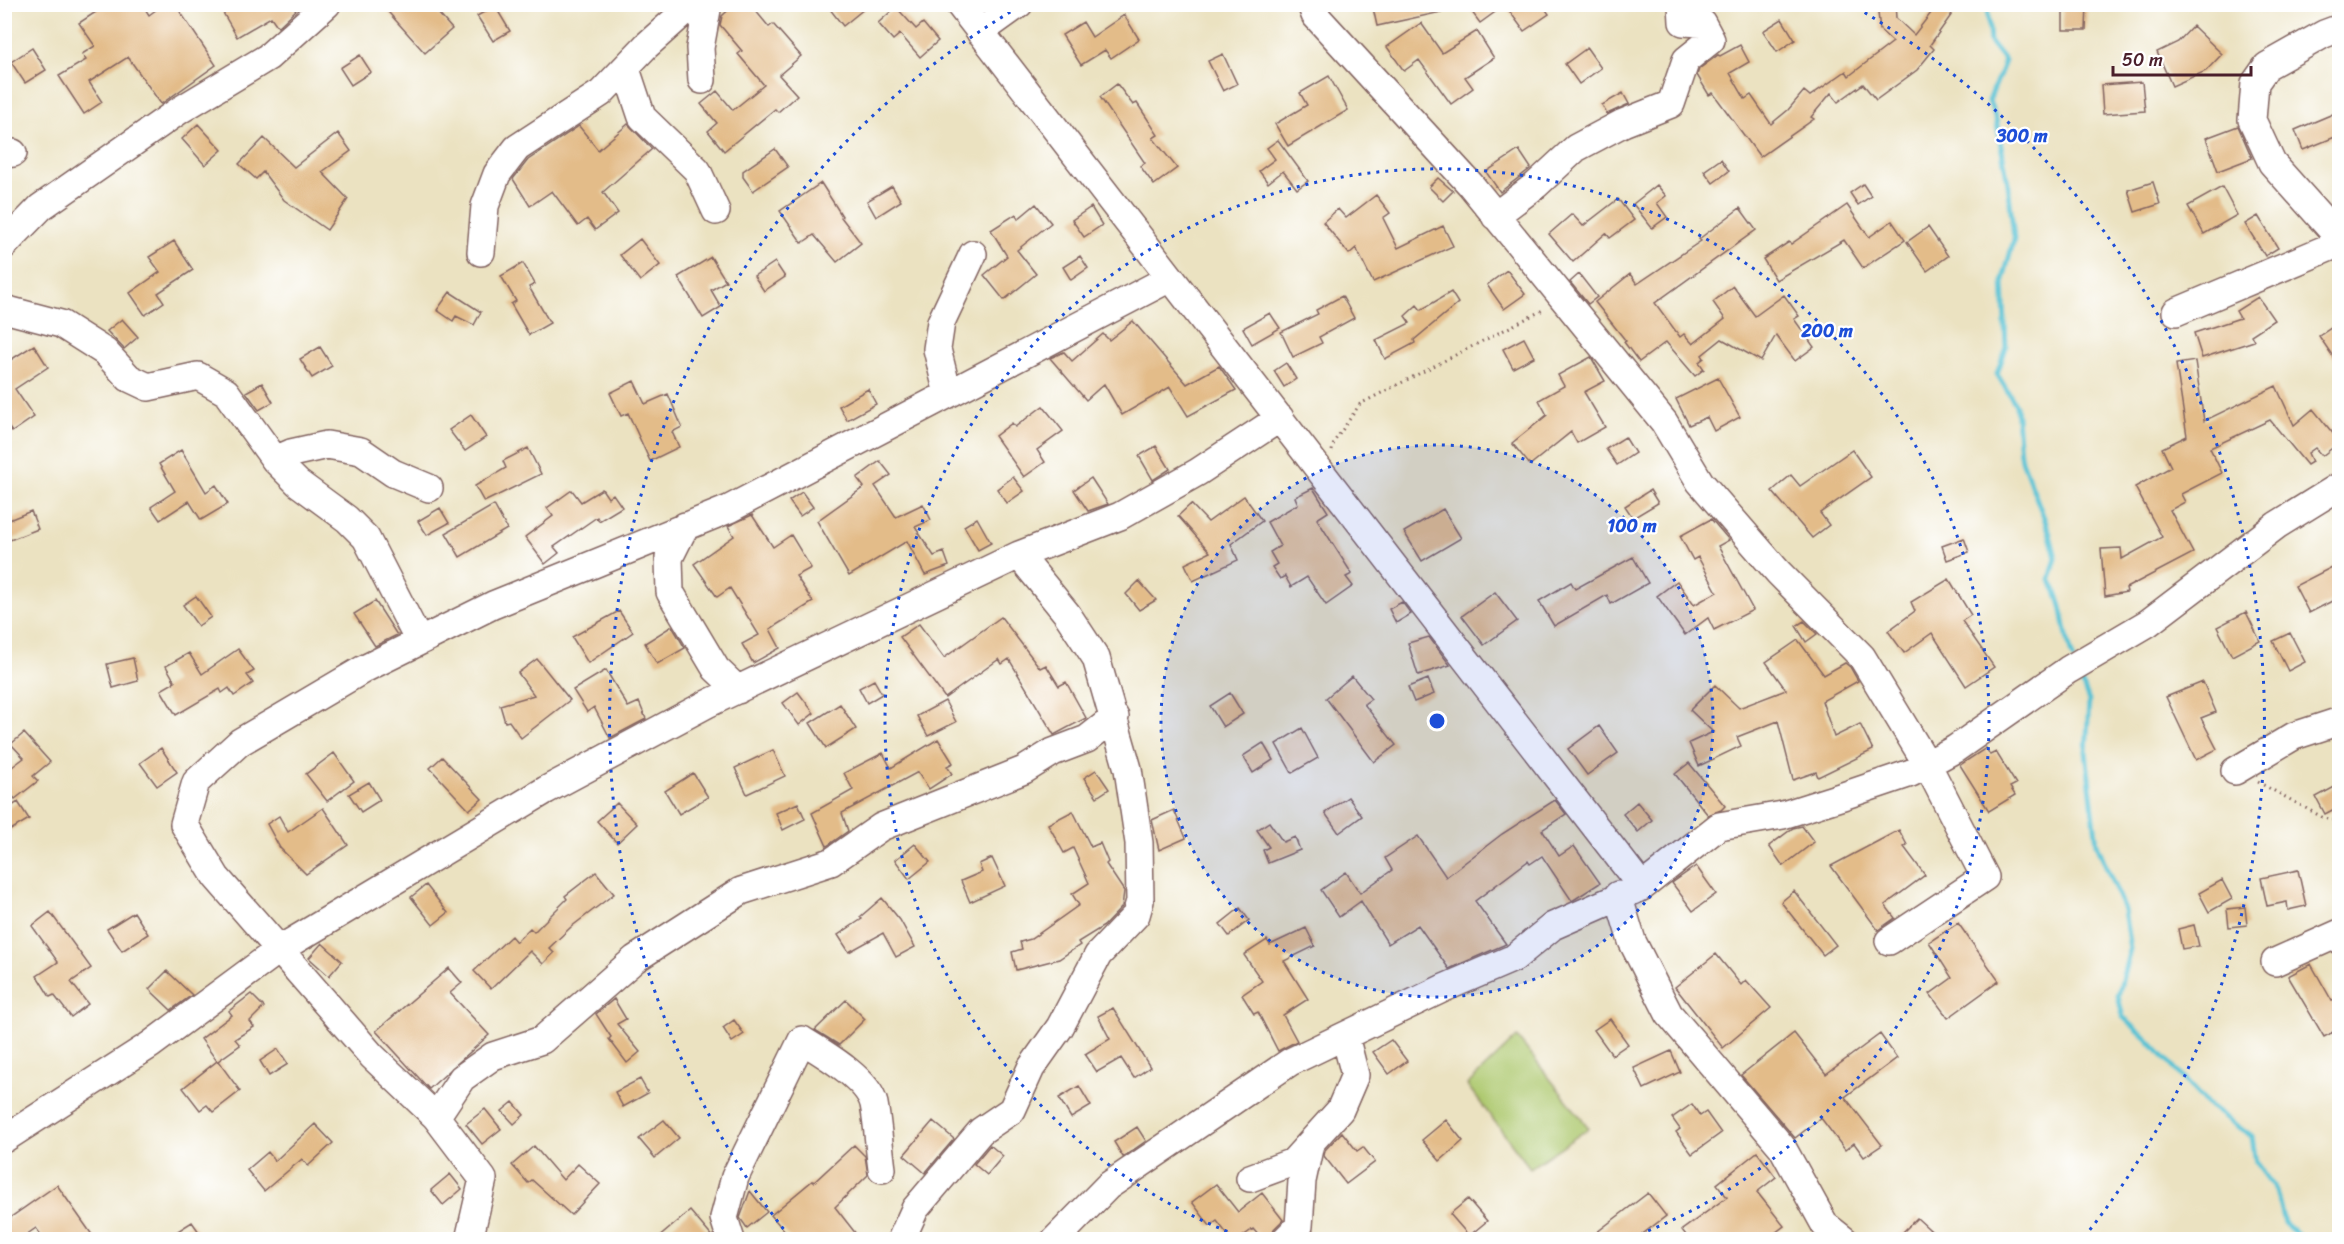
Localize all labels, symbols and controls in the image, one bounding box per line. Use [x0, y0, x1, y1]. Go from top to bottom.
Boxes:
scale bar [2113, 39, 2251, 77]
text: 50 m [2122, 44, 2163, 76]
text: 300 m [1995, 120, 2048, 152]
text: 200 m [1800, 315, 1853, 347]
text: 100 m [1608, 510, 1657, 542]
centre of rings [1427, 711, 1447, 731]

